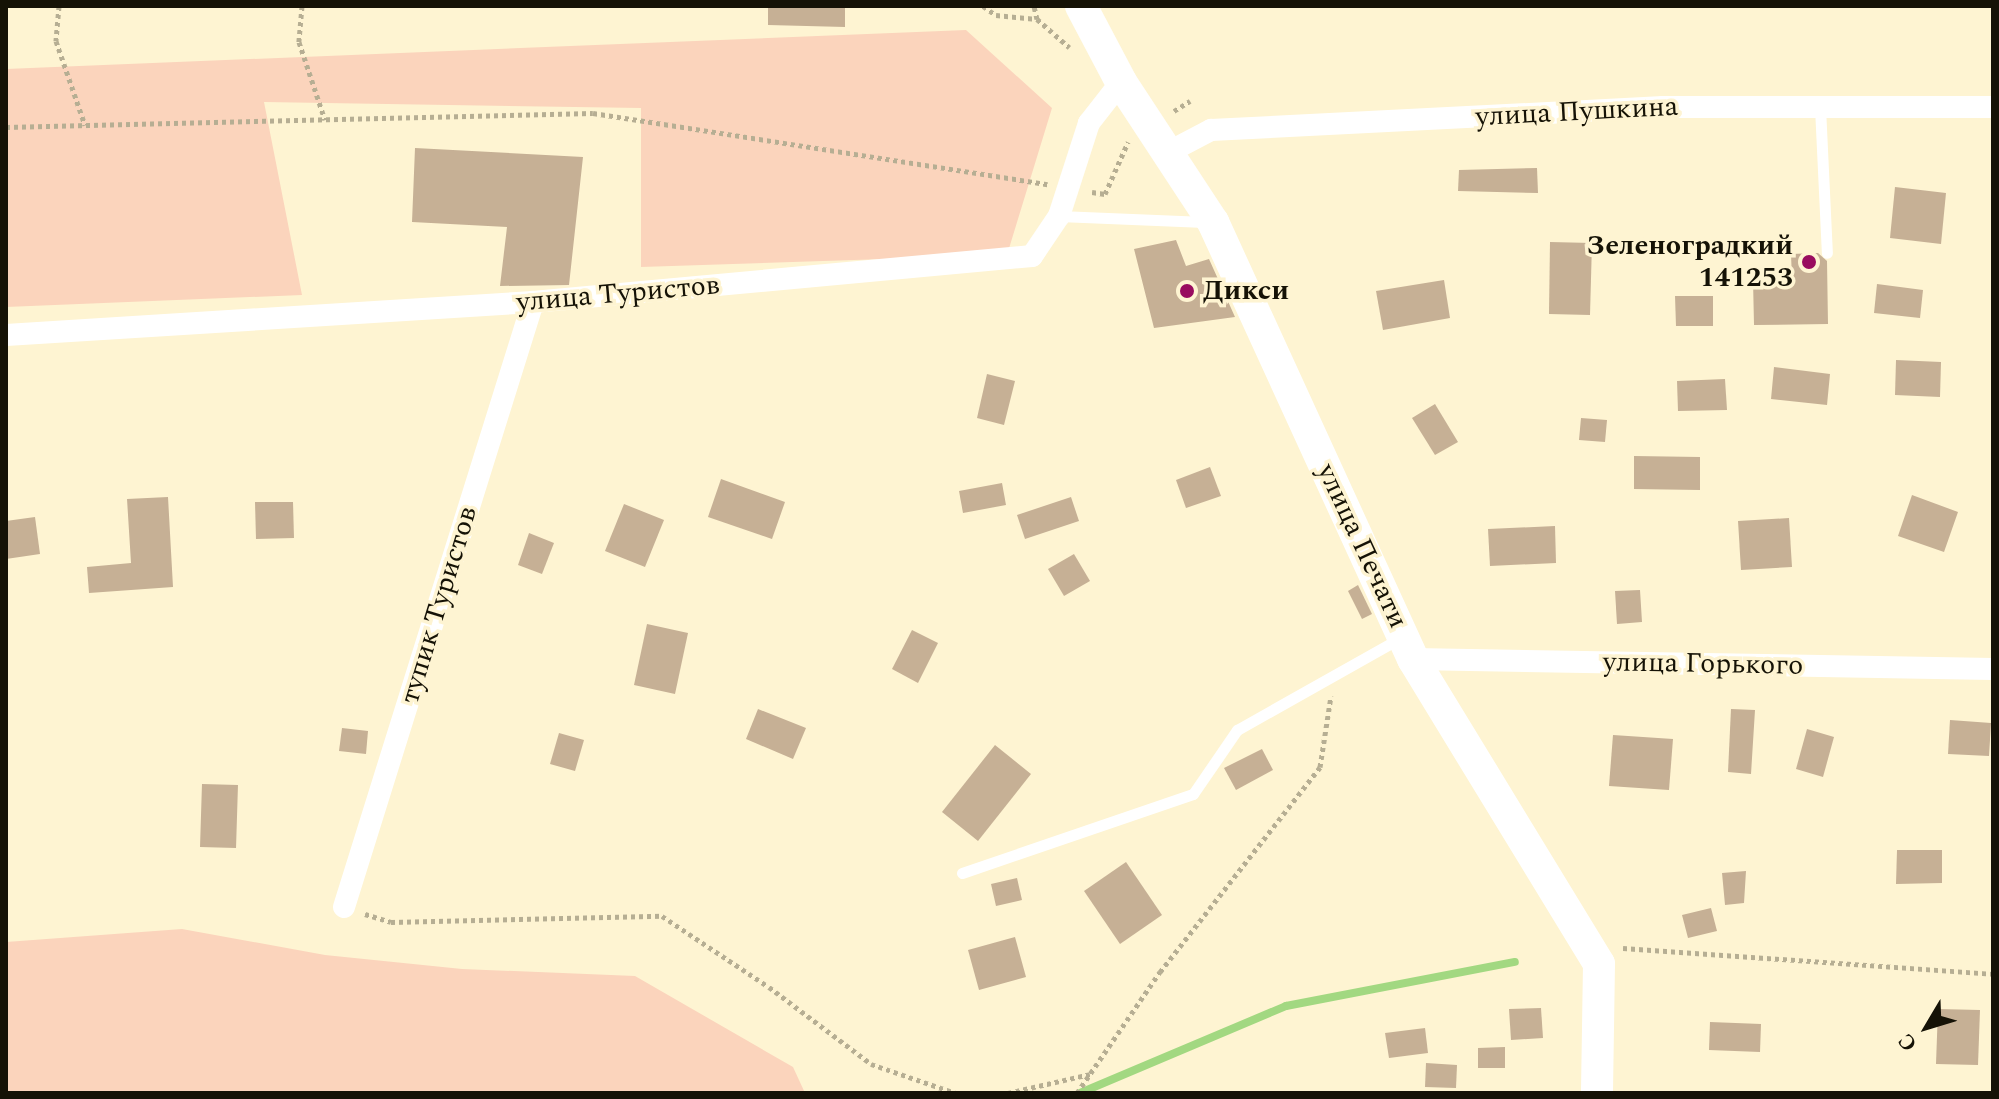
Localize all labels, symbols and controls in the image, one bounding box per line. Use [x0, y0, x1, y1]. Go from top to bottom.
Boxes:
street label: улица Пушкина [1475, 90, 1679, 134]
place label: Зеленоградкий 141253 [1587, 229, 1793, 295]
marker: Зеленоградкий 141253 [1800, 253, 1818, 271]
street label: улица Туристов [515, 268, 721, 320]
place label: Дикси [1203, 274, 1289, 308]
marker: Дикси [1178, 282, 1196, 300]
street label: улица Печати [1309, 459, 1415, 633]
street label: тупик Туристов [393, 502, 485, 708]
street label: улица Горького [1602, 645, 1804, 683]
north arrow [1887, 987, 1967, 1067]
text: С [1890, 1026, 1926, 1058]

